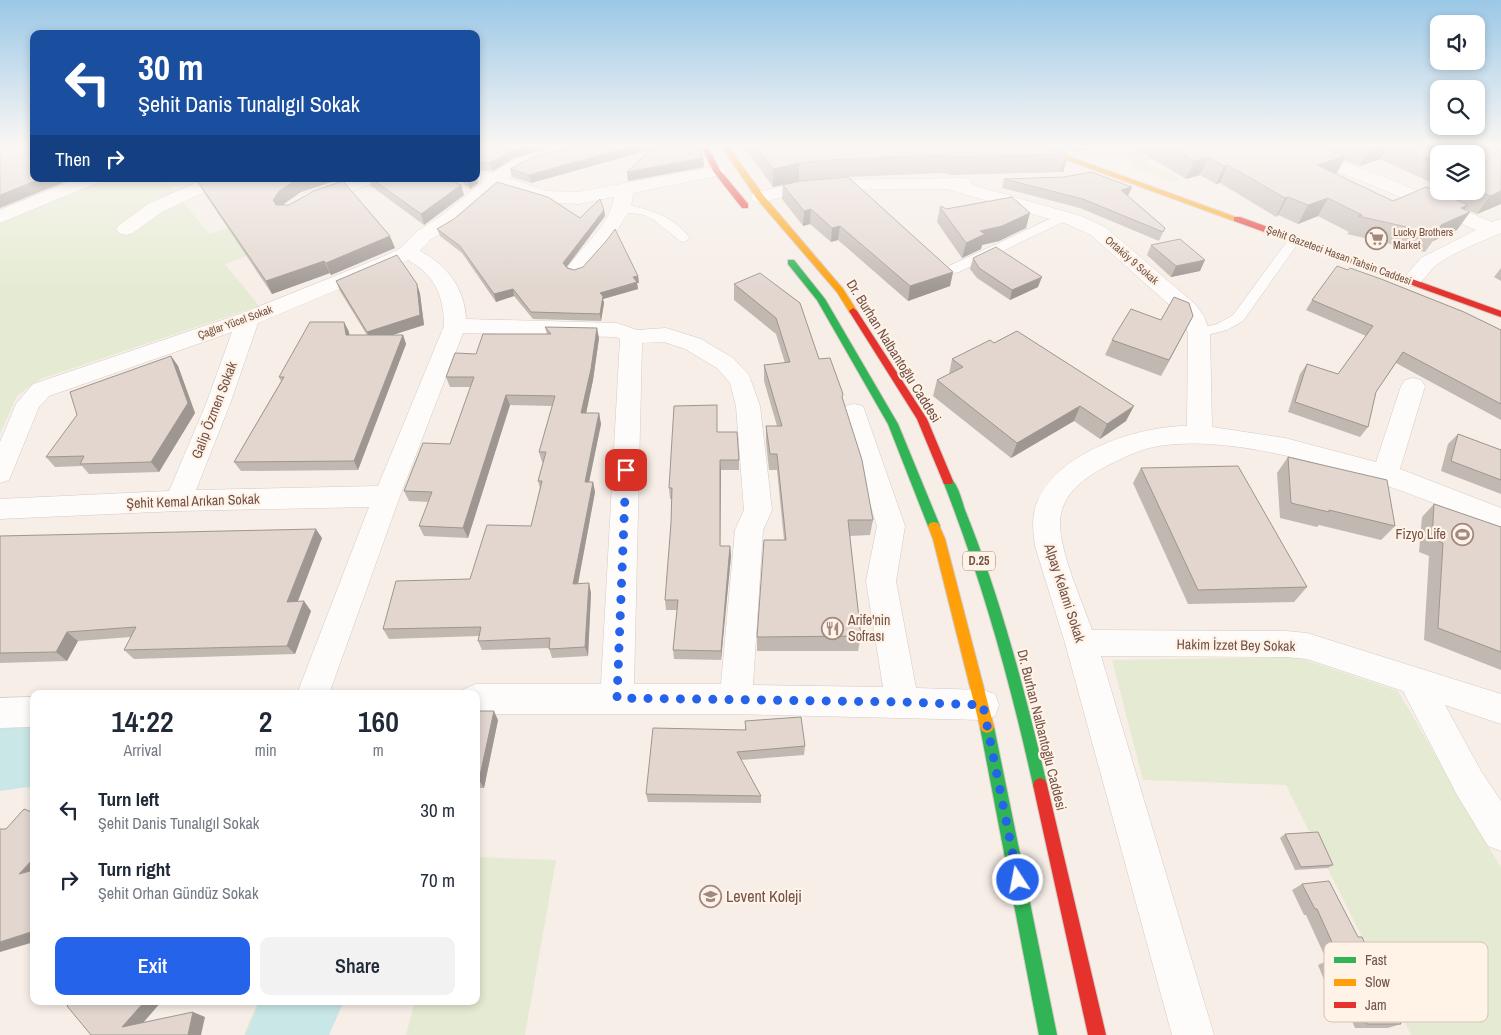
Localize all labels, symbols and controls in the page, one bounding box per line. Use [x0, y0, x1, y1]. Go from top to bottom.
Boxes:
map controls [1430, 15, 1485, 200]
button: sound [1430, 15, 1485, 70]
text: 30 m [138, 44, 203, 91]
icon: left [55, 50, 120, 115]
button: search [1430, 80, 1485, 135]
text: Şehit Danis Tunalıgıl Sokak [138, 89, 360, 119]
icon: right [101, 145, 129, 173]
button: layers [1430, 145, 1485, 200]
text: Then [55, 146, 91, 172]
street label: Şehit Gazeteci Hasan Tahsin Caddesi [1264, 222, 1414, 288]
place label: Lucky Brothers Market [1393, 225, 1454, 252]
supermarket icon: Lucky Brothers Market [1365, 226, 1389, 250]
street label: Ortaköy 9 Sokak [1102, 233, 1162, 287]
street label: Dr. Burhan Nalbantoğlu Caddesi [843, 276, 945, 426]
street label: Çağlar Yücel Sokak [196, 302, 275, 342]
street label: Galip Özmen Sokak [187, 359, 241, 461]
pin [605, 449, 647, 491]
icon: arrive [612, 456, 640, 484]
street label: Şehit Kemal Arıkan Sokak [126, 490, 260, 512]
sports icon: Fizyo Life [1450, 522, 1474, 546]
place label: Fizyo Life [1396, 525, 1446, 543]
street label: Alpay Kelami Sokak [1040, 540, 1090, 645]
road number: D.25 [963, 552, 995, 570]
place label: Arife'nin Sofrası [847, 611, 890, 645]
restaurant icon: Arife'nin Sofrası [820, 616, 844, 640]
street label: Hakim İzzet Bey Sokak [1177, 635, 1296, 655]
street label: Dr. Burhan Nalbantoğlu Caddesi [1013, 648, 1071, 812]
text: 14:22 [111, 701, 174, 741]
text: 2 [259, 701, 273, 741]
text: 160 [358, 701, 399, 741]
text: Arrival [123, 739, 161, 761]
text: min [255, 739, 277, 761]
text: m [373, 739, 384, 761]
text: Turn left [98, 786, 159, 812]
icon: left [55, 796, 83, 824]
text: 30 m [420, 797, 455, 823]
text: Şehit Danis Tunalıgıl Sokak [98, 812, 259, 834]
position arrow [991, 853, 1043, 905]
text: Turn right [98, 856, 170, 882]
icon: right [55, 866, 83, 894]
text: 70 m [420, 867, 455, 893]
text: Şehit Orhan Gündüz Sokak [98, 882, 258, 904]
school or university icon: Levent Koleji [698, 884, 722, 908]
place label: Levent Koleji [726, 885, 802, 907]
button: Exit [55, 937, 250, 995]
button: Share [260, 937, 455, 995]
legend [1324, 942, 1488, 1022]
text: Fast [1365, 951, 1387, 969]
text: Slow [1365, 973, 1391, 991]
text: Jam [1365, 996, 1387, 1014]

